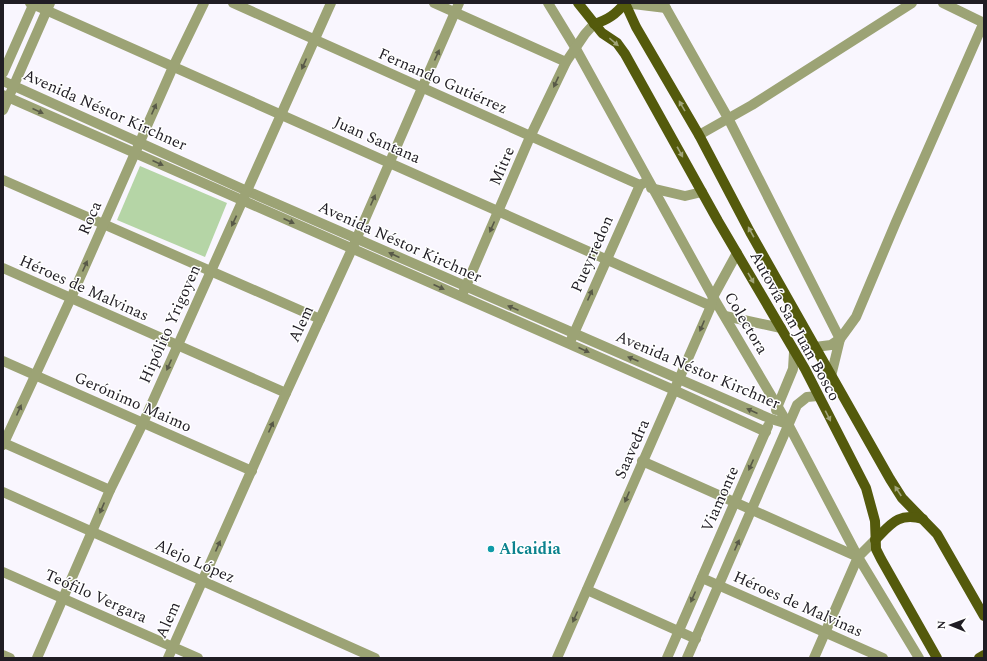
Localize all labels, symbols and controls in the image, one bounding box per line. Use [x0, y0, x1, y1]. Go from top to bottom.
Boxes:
one-way arrow [608, 37, 619, 46]
street label: Fernando Gutiérrez [375, 42, 511, 120]
one-way arrow [434, 50, 440, 61]
one-way arrow [301, 58, 307, 70]
street label: Avenida Néstor Kirchner [19, 63, 191, 157]
one-way arrow [553, 77, 559, 88]
one-way arrow [679, 100, 686, 112]
one-way arrow [151, 103, 158, 115]
one-way arrow [33, 108, 44, 114]
street label: Juan Santana [330, 110, 424, 170]
street label: Mitre [483, 143, 521, 189]
one-way arrow [677, 147, 684, 158]
one-way arrow [152, 160, 163, 166]
one-way arrow [370, 194, 376, 206]
street label: Avenida Néstor Kirchner [314, 195, 486, 289]
street label: Roca [72, 197, 108, 239]
street label: Pueyrredon [564, 212, 620, 296]
one-way arrow [231, 215, 237, 227]
one-way arrow [284, 218, 295, 224]
one-way arrow [489, 221, 495, 232]
one-way arrow [747, 226, 754, 238]
street label: Autovía San Juan Bosco [744, 247, 846, 405]
street label: Héroes de Malvinas [15, 249, 153, 327]
one-way arrow [388, 252, 400, 258]
one-way arrow [82, 261, 88, 272]
street label: Hipólito Yrigoyen [133, 261, 207, 387]
one-way arrow [748, 272, 755, 284]
one-way arrow [433, 284, 445, 290]
street label: Colectora [718, 287, 774, 359]
one-way arrow [587, 289, 593, 301]
street label: Alem [282, 301, 320, 346]
one-way arrow [507, 304, 519, 310]
one-way arrow [699, 321, 705, 333]
street label: Avenida Néstor Kirchner [612, 324, 784, 416]
one-way arrow [578, 347, 590, 353]
one-way arrow [627, 356, 638, 362]
one-way arrow [166, 359, 172, 371]
street label: Gerónimo Maimo [70, 365, 196, 439]
one-way arrow [16, 404, 22, 415]
one-way arrow [746, 408, 757, 414]
one-way arrow [825, 410, 832, 421]
street label: Saavedra [608, 415, 656, 483]
one-way arrow [268, 421, 274, 432]
one-way arrow [748, 460, 754, 471]
street label: Viamonte [695, 462, 745, 536]
one-way arrow [894, 486, 902, 496]
one-way arrow [623, 492, 629, 504]
one-way arrow [99, 503, 105, 515]
street label: Alejo López [151, 533, 239, 589]
place label: Alcaidia [499, 537, 562, 561]
one-way arrow [215, 540, 221, 551]
one-way arrow [734, 540, 740, 551]
marker: Alcaidia [486, 544, 496, 554]
street label: Teófilo Vergara [41, 563, 151, 629]
street label: Héroes de Malvinas [729, 565, 867, 643]
one-way arrow [690, 592, 696, 603]
street label: Alem [149, 598, 187, 642]
north arrow [931, 605, 971, 645]
one-way arrow [572, 611, 578, 622]
text: N [933, 620, 950, 629]

